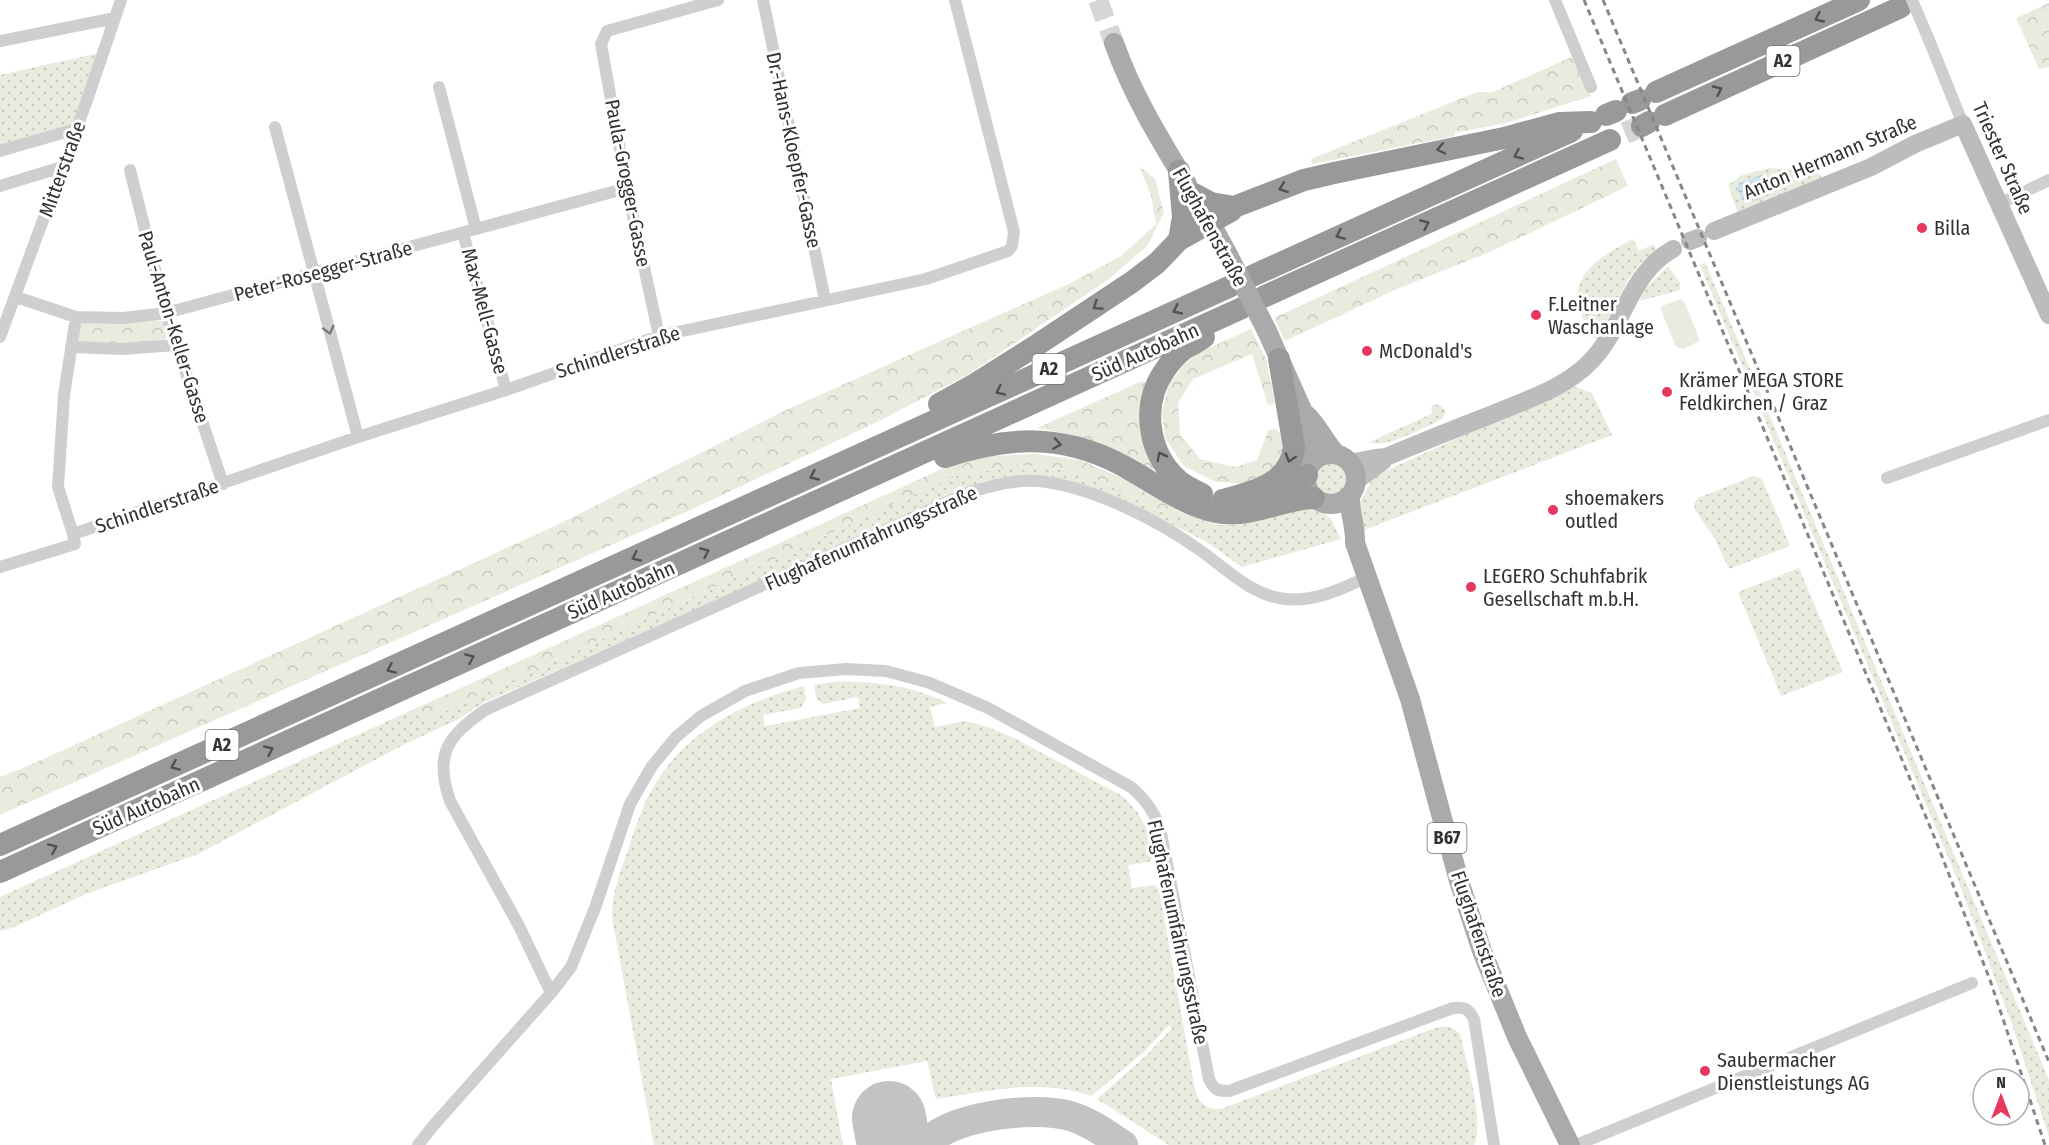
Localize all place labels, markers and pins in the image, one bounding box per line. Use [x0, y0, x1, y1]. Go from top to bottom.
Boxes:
place label: Billa [1934, 216, 1970, 240]
marker: Billa [1915, 221, 1929, 235]
place label: F.Leitner Waschanlage [1548, 292, 1654, 339]
marker: F.Leitner Waschanlage [1529, 308, 1543, 322]
place label: McDonald's [1379, 339, 1472, 363]
marker: McDonald's [1360, 344, 1374, 358]
place label: Krämer MEGA STORE Feldkirchen / Graz [1679, 368, 1844, 415]
marker: Krämer MEGA STORE Feldkirchen / Graz [1660, 385, 1674, 399]
place label: shoemakers outled [1565, 486, 1664, 533]
marker: shoemakers outled [1546, 503, 1560, 517]
place label: LEGERO Schuhfabrik Gesellschaft m.b.H. [1483, 564, 1648, 611]
marker: LEGERO Schuhfabrik Gesellschaft m.b.H. [1464, 580, 1478, 594]
place label: Saubermacher Dienstleistungs AG [1717, 1048, 1869, 1095]
marker: Saubermacher Dienstleistungs AG [1698, 1064, 1712, 1078]

